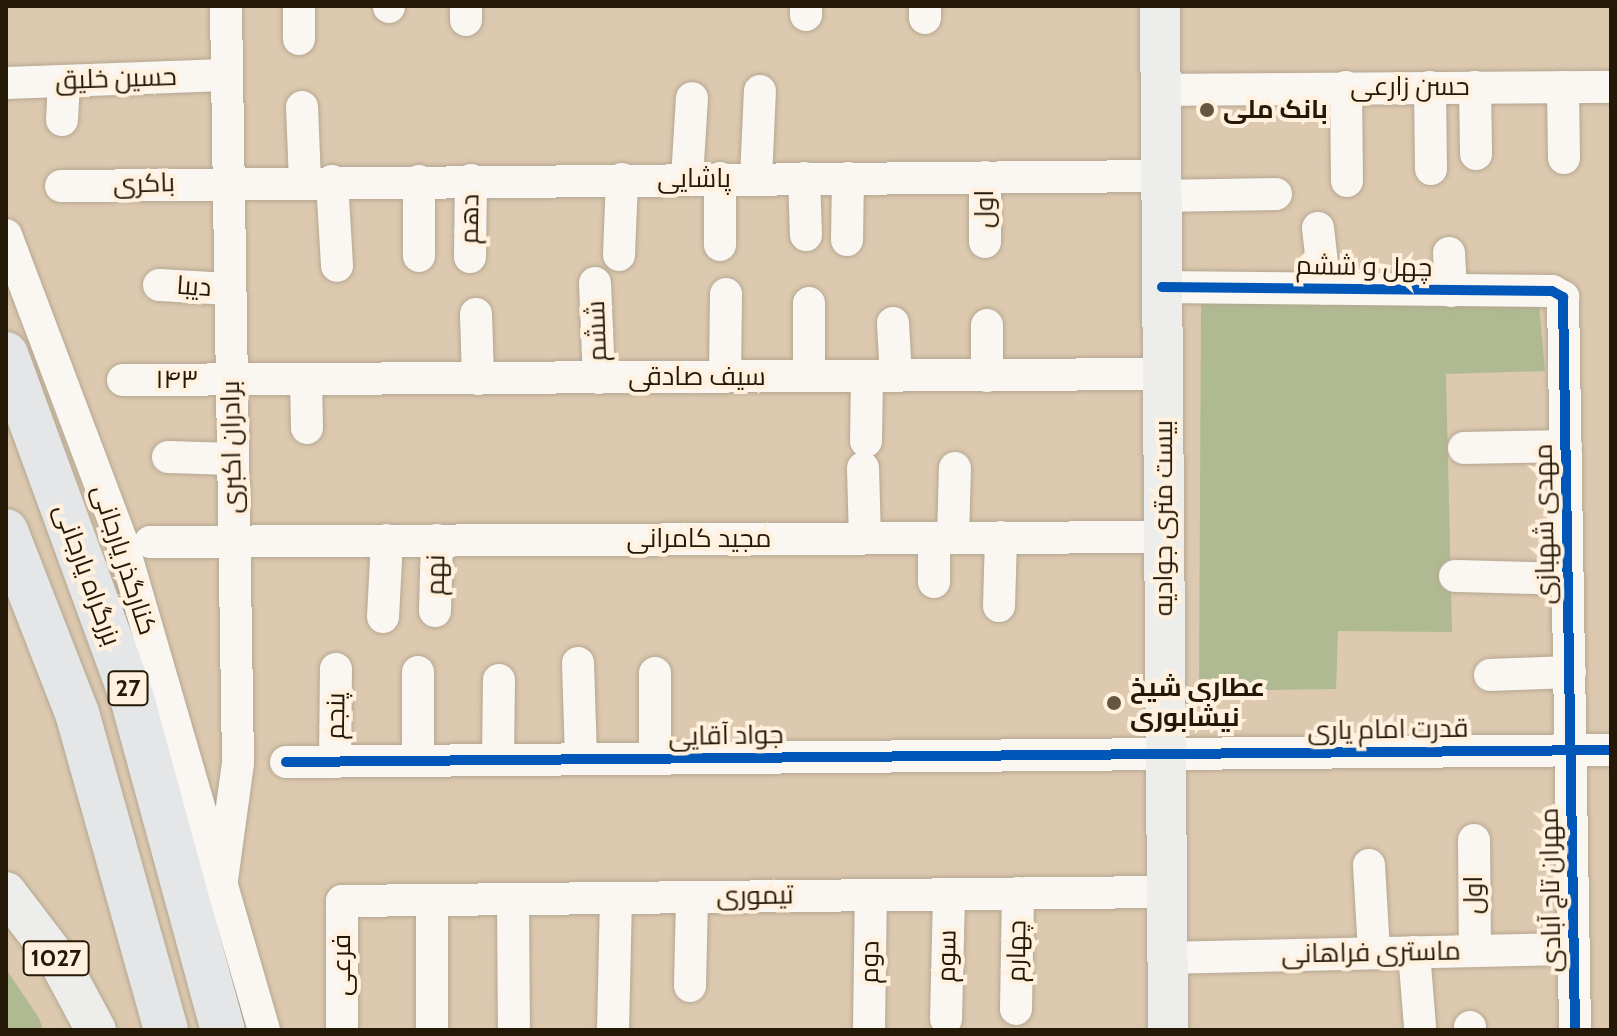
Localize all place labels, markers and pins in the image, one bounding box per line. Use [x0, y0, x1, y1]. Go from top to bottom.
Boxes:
place label: بانک ملی [1223, 94, 1328, 126]
marker: بانک ملی [1198, 101, 1216, 119]
place label: عطاری شیخ نیشابوری [1130, 672, 1265, 734]
marker: عطاری شیخ نیشابوری [1105, 694, 1123, 712]

